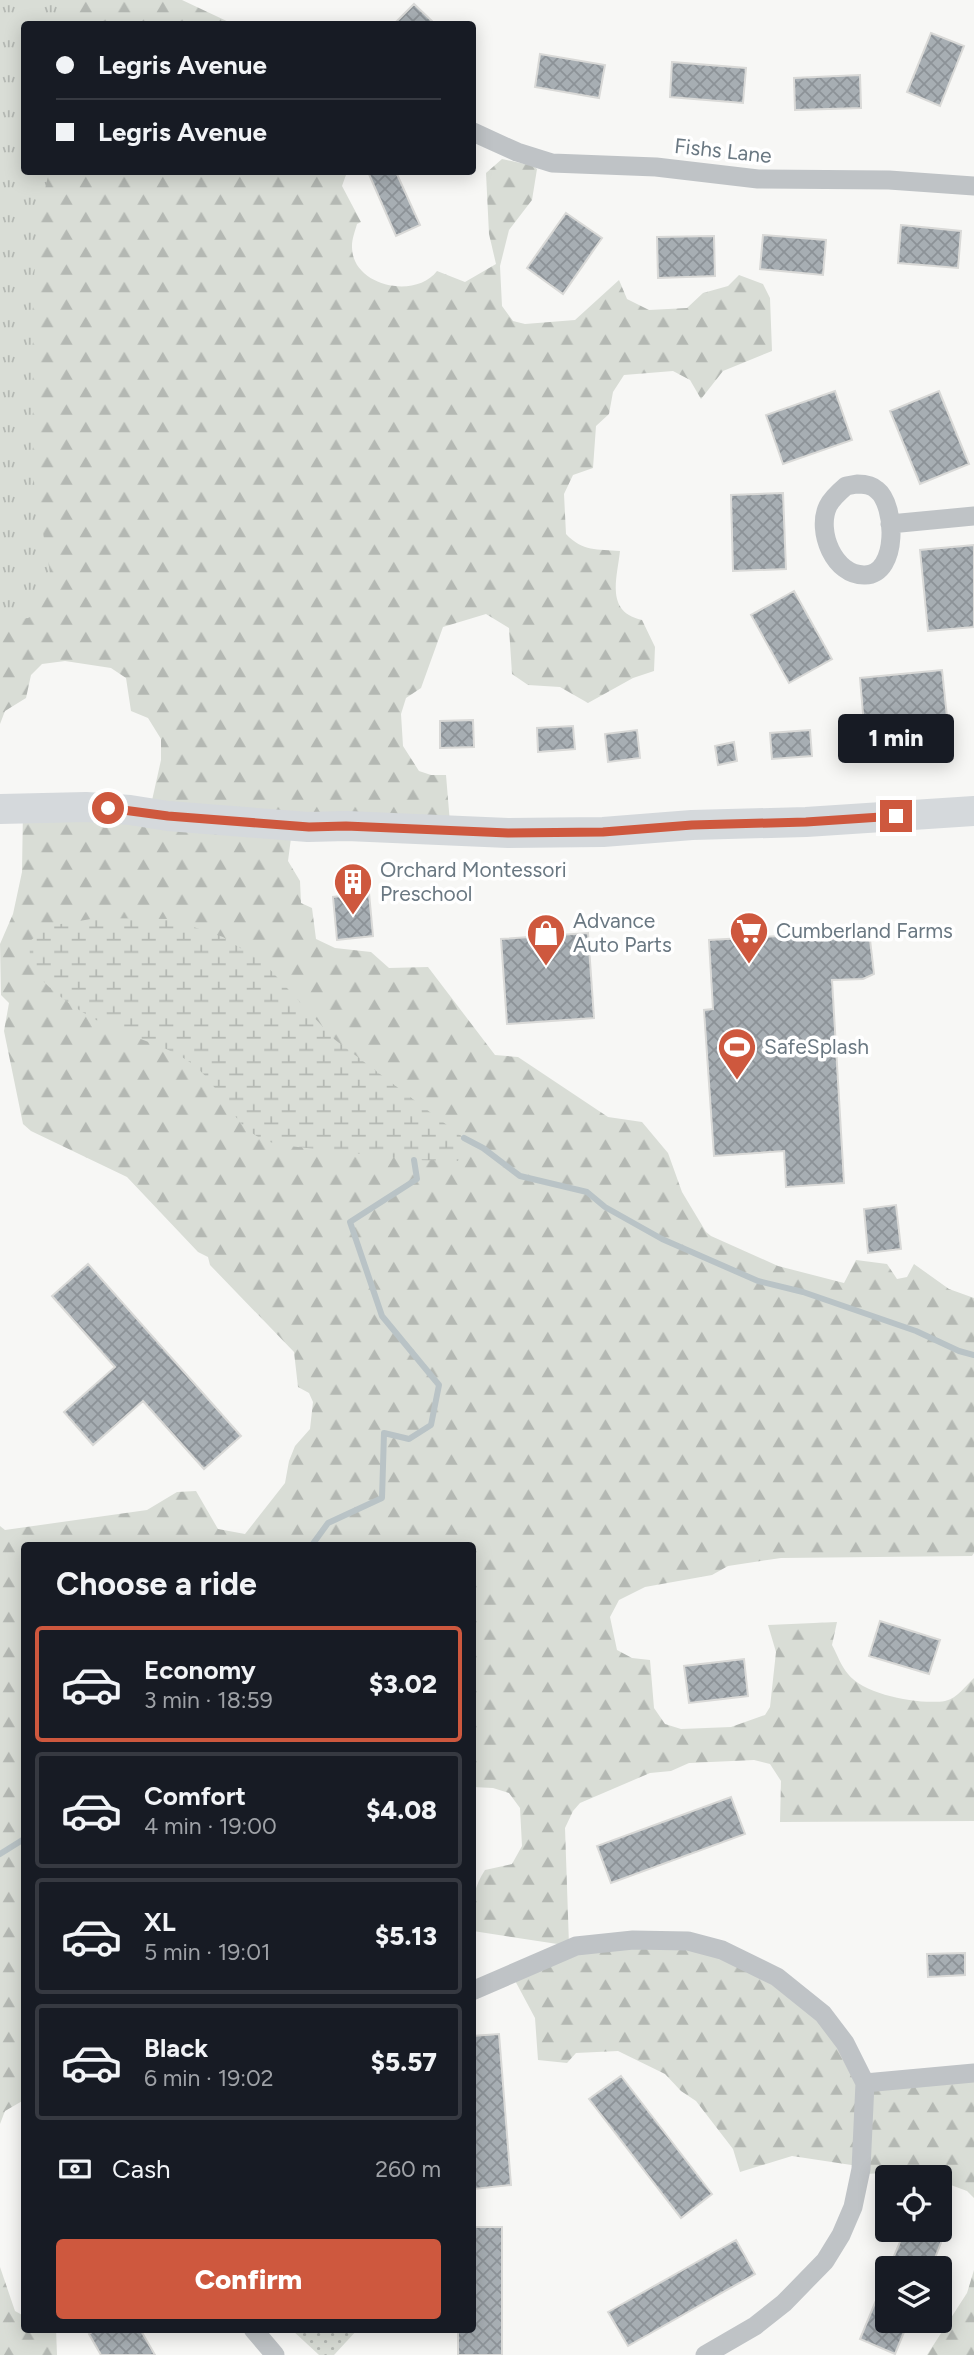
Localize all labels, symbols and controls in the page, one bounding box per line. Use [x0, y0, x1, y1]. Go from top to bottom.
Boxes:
text: Legris Avenue [98, 49, 267, 81]
text: Legris Avenue [98, 116, 267, 148]
street label: Fishs Lane [673, 133, 773, 168]
callout: 1 min [838, 714, 954, 764]
text: 1 min [869, 724, 923, 752]
route start [92, 792, 124, 824]
route end [880, 800, 912, 832]
place label: Orchard Montessori Preschool [380, 857, 567, 906]
building icon: Orchard Montessori Preschool [332, 861, 374, 916]
place label: Advance Auto Parts [573, 908, 672, 957]
supermarket icon: Cumberland Farms [728, 910, 770, 965]
shop icon: Advance Auto Parts [525, 912, 567, 967]
place label: Cumberland Farms [776, 918, 953, 943]
sports icon: SafeSplash [716, 1026, 758, 1081]
place label: SafeSplash [764, 1034, 869, 1059]
text: Choose a ride [56, 1565, 257, 1603]
icon: car [60, 1653, 123, 1716]
text: Economy [144, 1654, 256, 1686]
text: $3.02 [369, 1668, 437, 1700]
text: 3 min · 18:59 [144, 1686, 273, 1714]
icon: car [60, 1779, 123, 1842]
text: Comfort [144, 1780, 246, 1812]
text: $4.08 [366, 1794, 437, 1826]
text: 4 min · 19:00 [144, 1812, 277, 1840]
icon: car [60, 1905, 123, 1968]
text: XL [144, 1906, 176, 1938]
text: $5.13 [375, 1920, 437, 1952]
text: 5 min · 19:01 [144, 1938, 270, 1966]
icon: car [60, 2031, 123, 2094]
text: Black [144, 2032, 208, 2064]
text: $5.57 [371, 2046, 437, 2078]
text: 6 min · 19:02 [144, 2064, 274, 2092]
icon: cash [56, 2150, 94, 2188]
text: Cash [112, 2153, 171, 2185]
text: 260 m [375, 2155, 441, 2183]
map controls [875, 2165, 952, 2333]
button: locate [875, 2165, 952, 2242]
button: Confirm [56, 2239, 441, 2319]
button: layers [875, 2256, 952, 2333]

